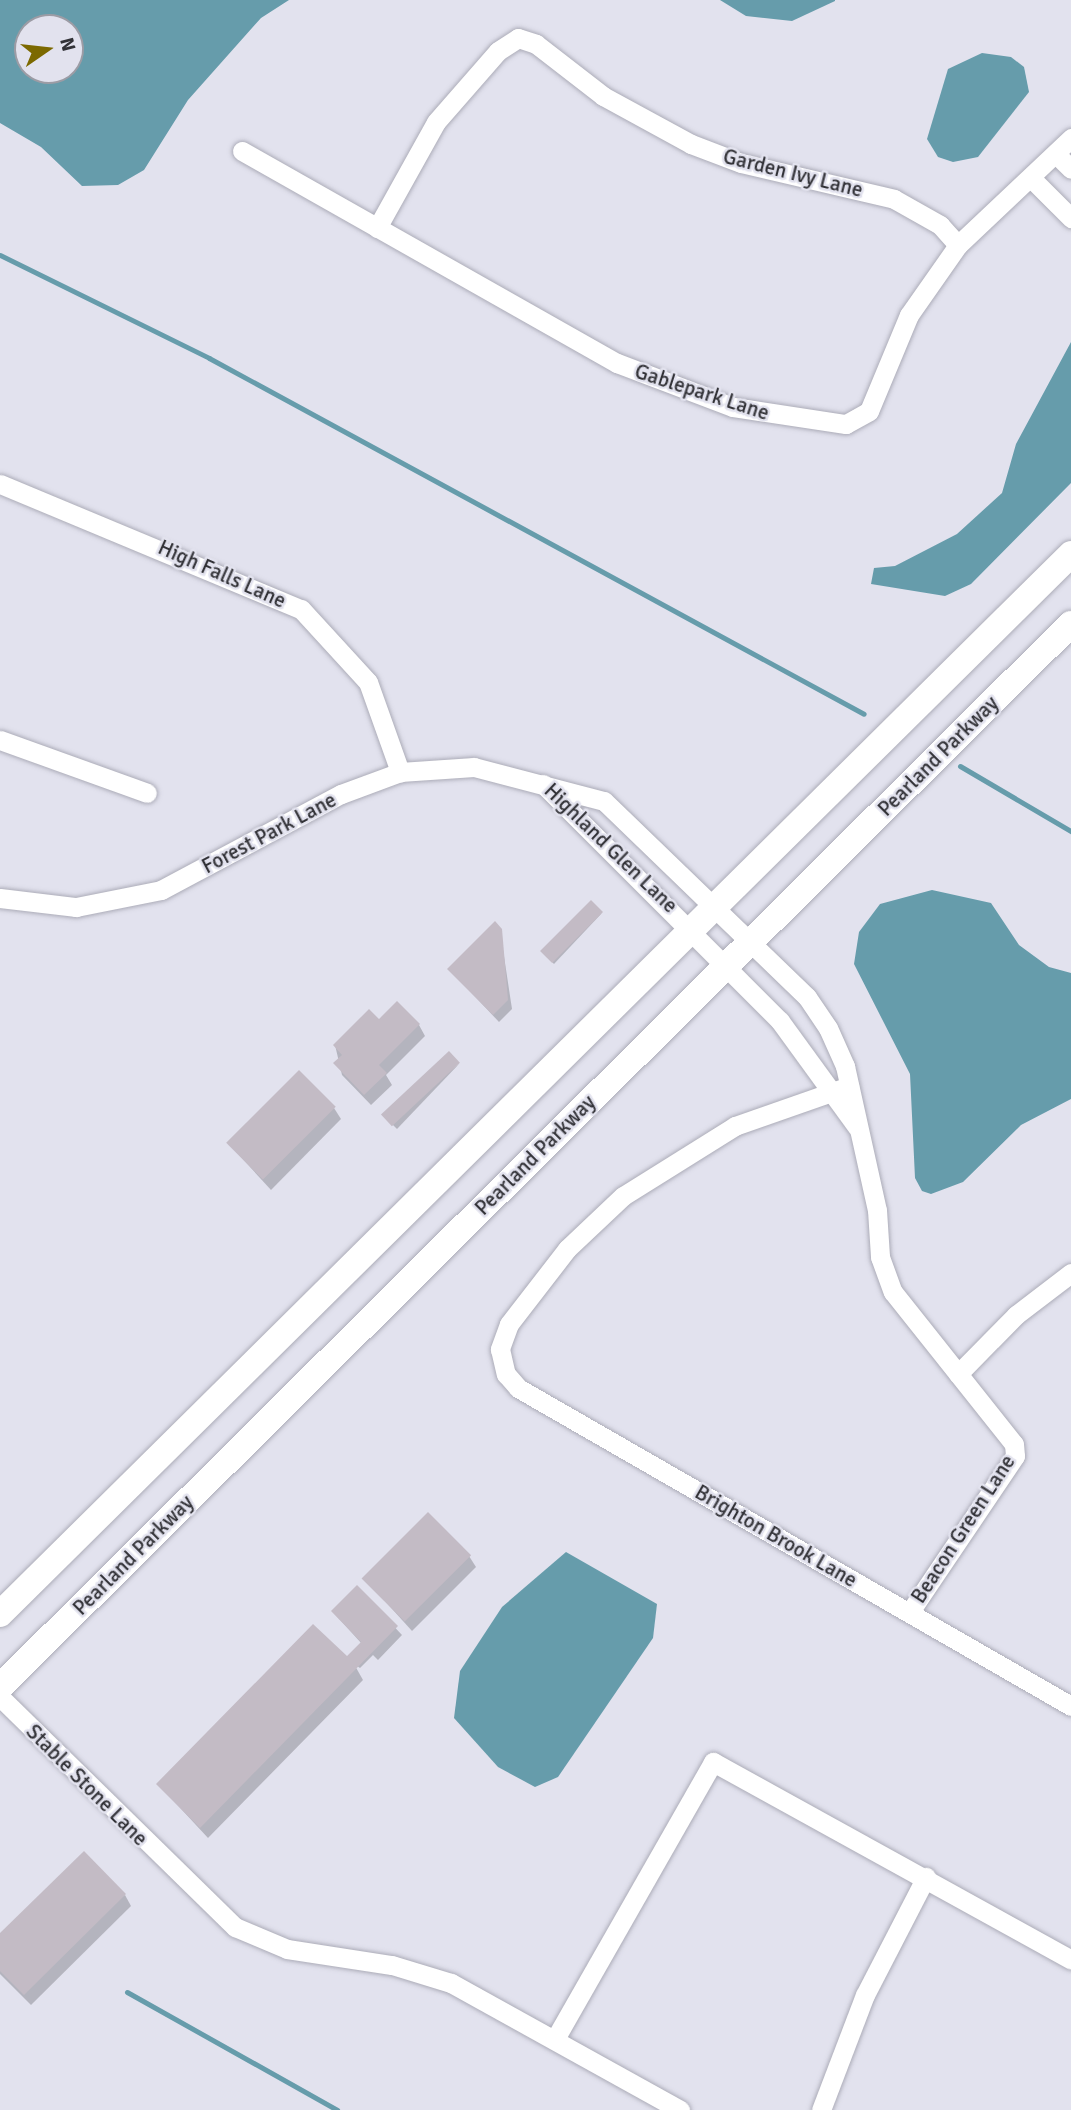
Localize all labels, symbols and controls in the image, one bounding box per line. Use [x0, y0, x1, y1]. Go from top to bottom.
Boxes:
north arrow [14, 14, 84, 84]
text: N [54, 35, 81, 54]
street label: Garden Ivy Lane [721, 143, 865, 203]
street label: Gablepark Lane [632, 358, 772, 426]
street label: High Falls Lane [154, 535, 290, 613]
street label: Pearland Parkway [873, 691, 1003, 821]
street label: Highland Glen Lane [539, 778, 683, 918]
street label: Forest Park Lane [197, 787, 341, 879]
street label: Pearland Parkway [470, 1090, 600, 1220]
street label: Beacon Green Lane [906, 1450, 1020, 1608]
street label: Brighton Brook Lane [690, 1479, 862, 1593]
street label: Pearland Parkway [68, 1490, 198, 1620]
street label: Stable Stone Lane [21, 1719, 153, 1851]

